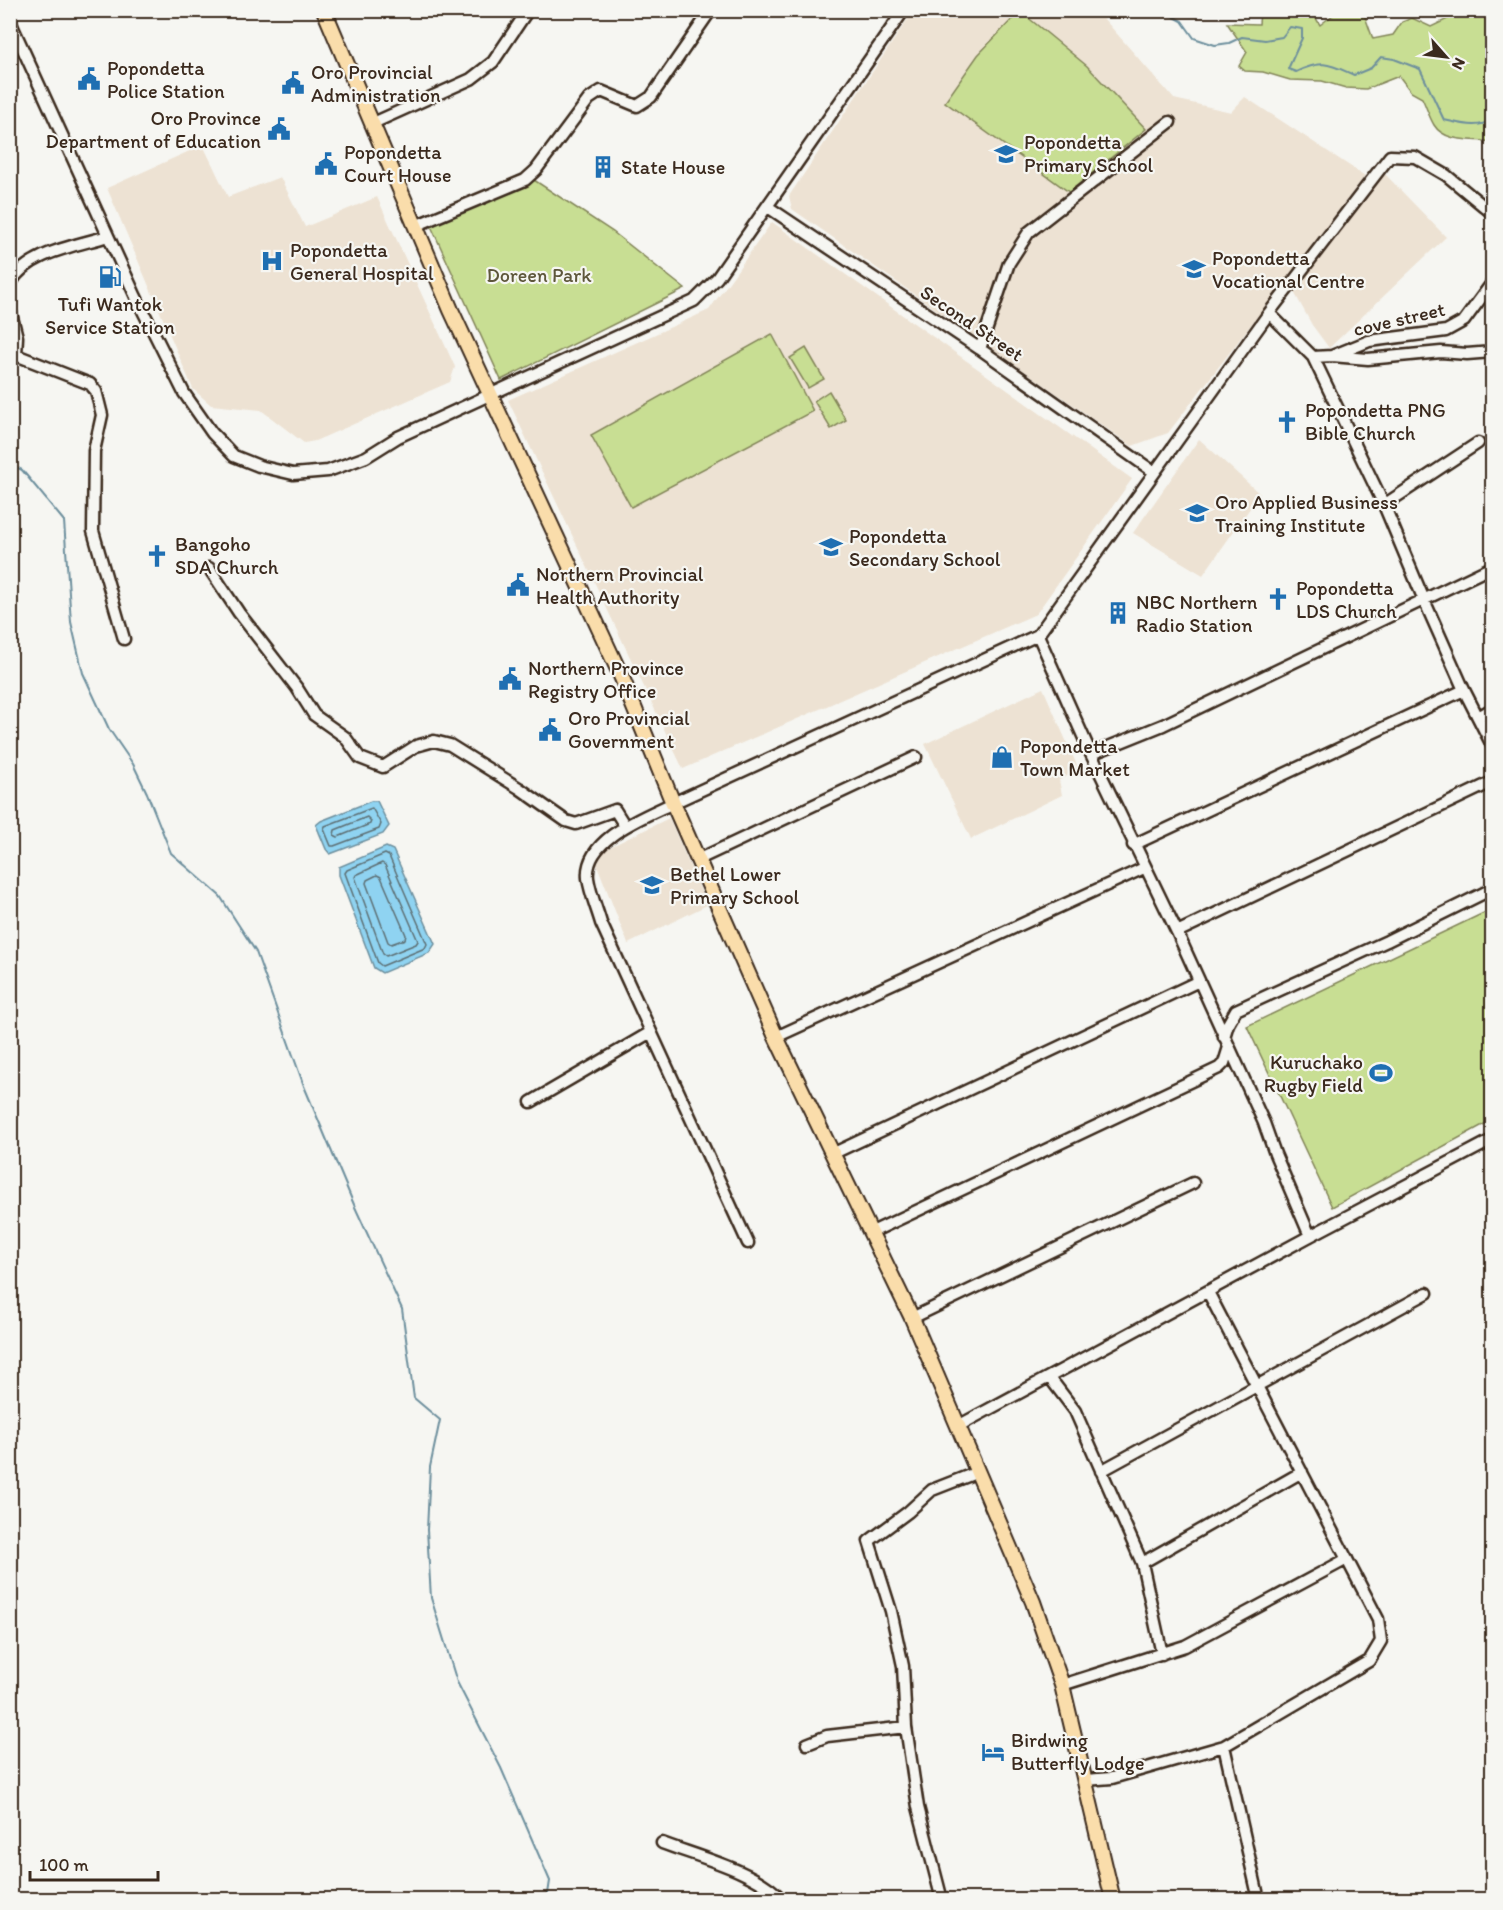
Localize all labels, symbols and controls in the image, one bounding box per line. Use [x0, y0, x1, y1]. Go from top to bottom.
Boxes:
north arrow [1416, 27, 1476, 87]
text: N [1448, 55, 1470, 73]
place label: Popondetta Police Station [107, 56, 225, 103]
place label: Oro Provincial Administration [311, 60, 441, 107]
public building icon: Popondetta Police Station [76, 66, 102, 92]
public building icon: Oro Provincial Administration [280, 70, 306, 96]
place label: Oro Province Department of Education [46, 106, 261, 153]
public building icon: Oro Province Department of Education [266, 116, 292, 142]
place label: Popondetta Primary School [1024, 130, 1154, 177]
place label: Popondetta Court House [344, 140, 452, 187]
school or university icon: Popondetta Primary School [993, 141, 1019, 167]
public building icon: Popondetta Court House [313, 151, 339, 177]
building icon: State House [590, 154, 616, 180]
place label: State House [621, 155, 725, 179]
place label: Popondetta General Hospital [290, 238, 434, 285]
place label: Popondetta Vocational Centre [1212, 246, 1365, 293]
hospital icon: Popondetta General Hospital [259, 248, 285, 274]
school or university icon: Popondetta Vocational Centre [1181, 256, 1207, 282]
park label: Doreen Park [486, 263, 592, 287]
fuel station icon: Tufi Wantok Service Station [97, 264, 123, 290]
street label: Second Street [916, 280, 1028, 366]
place label: Tufi Wantok Service Station [45, 292, 175, 339]
street label: cove street [1351, 297, 1447, 341]
place label: Popondetta PNG Bible Church [1305, 398, 1446, 445]
church icon: Popondetta PNG Bible Church [1274, 409, 1300, 435]
place label: Oro Applied Business Training Institute [1215, 490, 1398, 537]
school or university icon: Oro Applied Business Training Institute [1184, 500, 1210, 526]
place label: Popondetta Secondary School [849, 524, 1001, 571]
place label: Bangoho SDA Church [175, 532, 279, 579]
school or university icon: Popondetta Secondary School [818, 534, 844, 560]
church icon: Bangoho SDA Church [144, 543, 170, 569]
place label: Northern Provincial Health Authority [536, 562, 704, 609]
public building icon: Northern Provincial Health Authority [505, 572, 531, 598]
place label: Popondetta LDS Church [1296, 576, 1397, 623]
church icon: Popondetta LDS Church [1265, 586, 1291, 612]
place label: NBC Northern Radio Station [1136, 590, 1258, 637]
building icon: NBC Northern Radio Station [1105, 600, 1131, 626]
place label: Northern Province Registry Office [528, 656, 684, 703]
public building icon: Northern Province Registry Office [497, 666, 523, 692]
place label: Oro Provincial Government [568, 706, 690, 753]
public building icon: Oro Provincial Government [537, 717, 563, 743]
place label: Popondetta Town Market [1020, 734, 1130, 781]
shop icon: Popondetta Town Market [989, 744, 1015, 770]
place label: Bethel Lower Primary School [670, 862, 800, 909]
school or university icon: Bethel Lower Primary School [639, 872, 665, 898]
place label: Kuruchako Rugby Field [1264, 1050, 1363, 1097]
sports icon: Kuruchako Rugby Field [1368, 1060, 1394, 1086]
place label: Birdwing Butterfly Lodge [1011, 1728, 1145, 1775]
hotel icon: Birdwing Butterfly Lodge [980, 1739, 1006, 1765]
scale bar [30, 1844, 158, 1882]
text: 100 m [39, 1854, 89, 1876]

